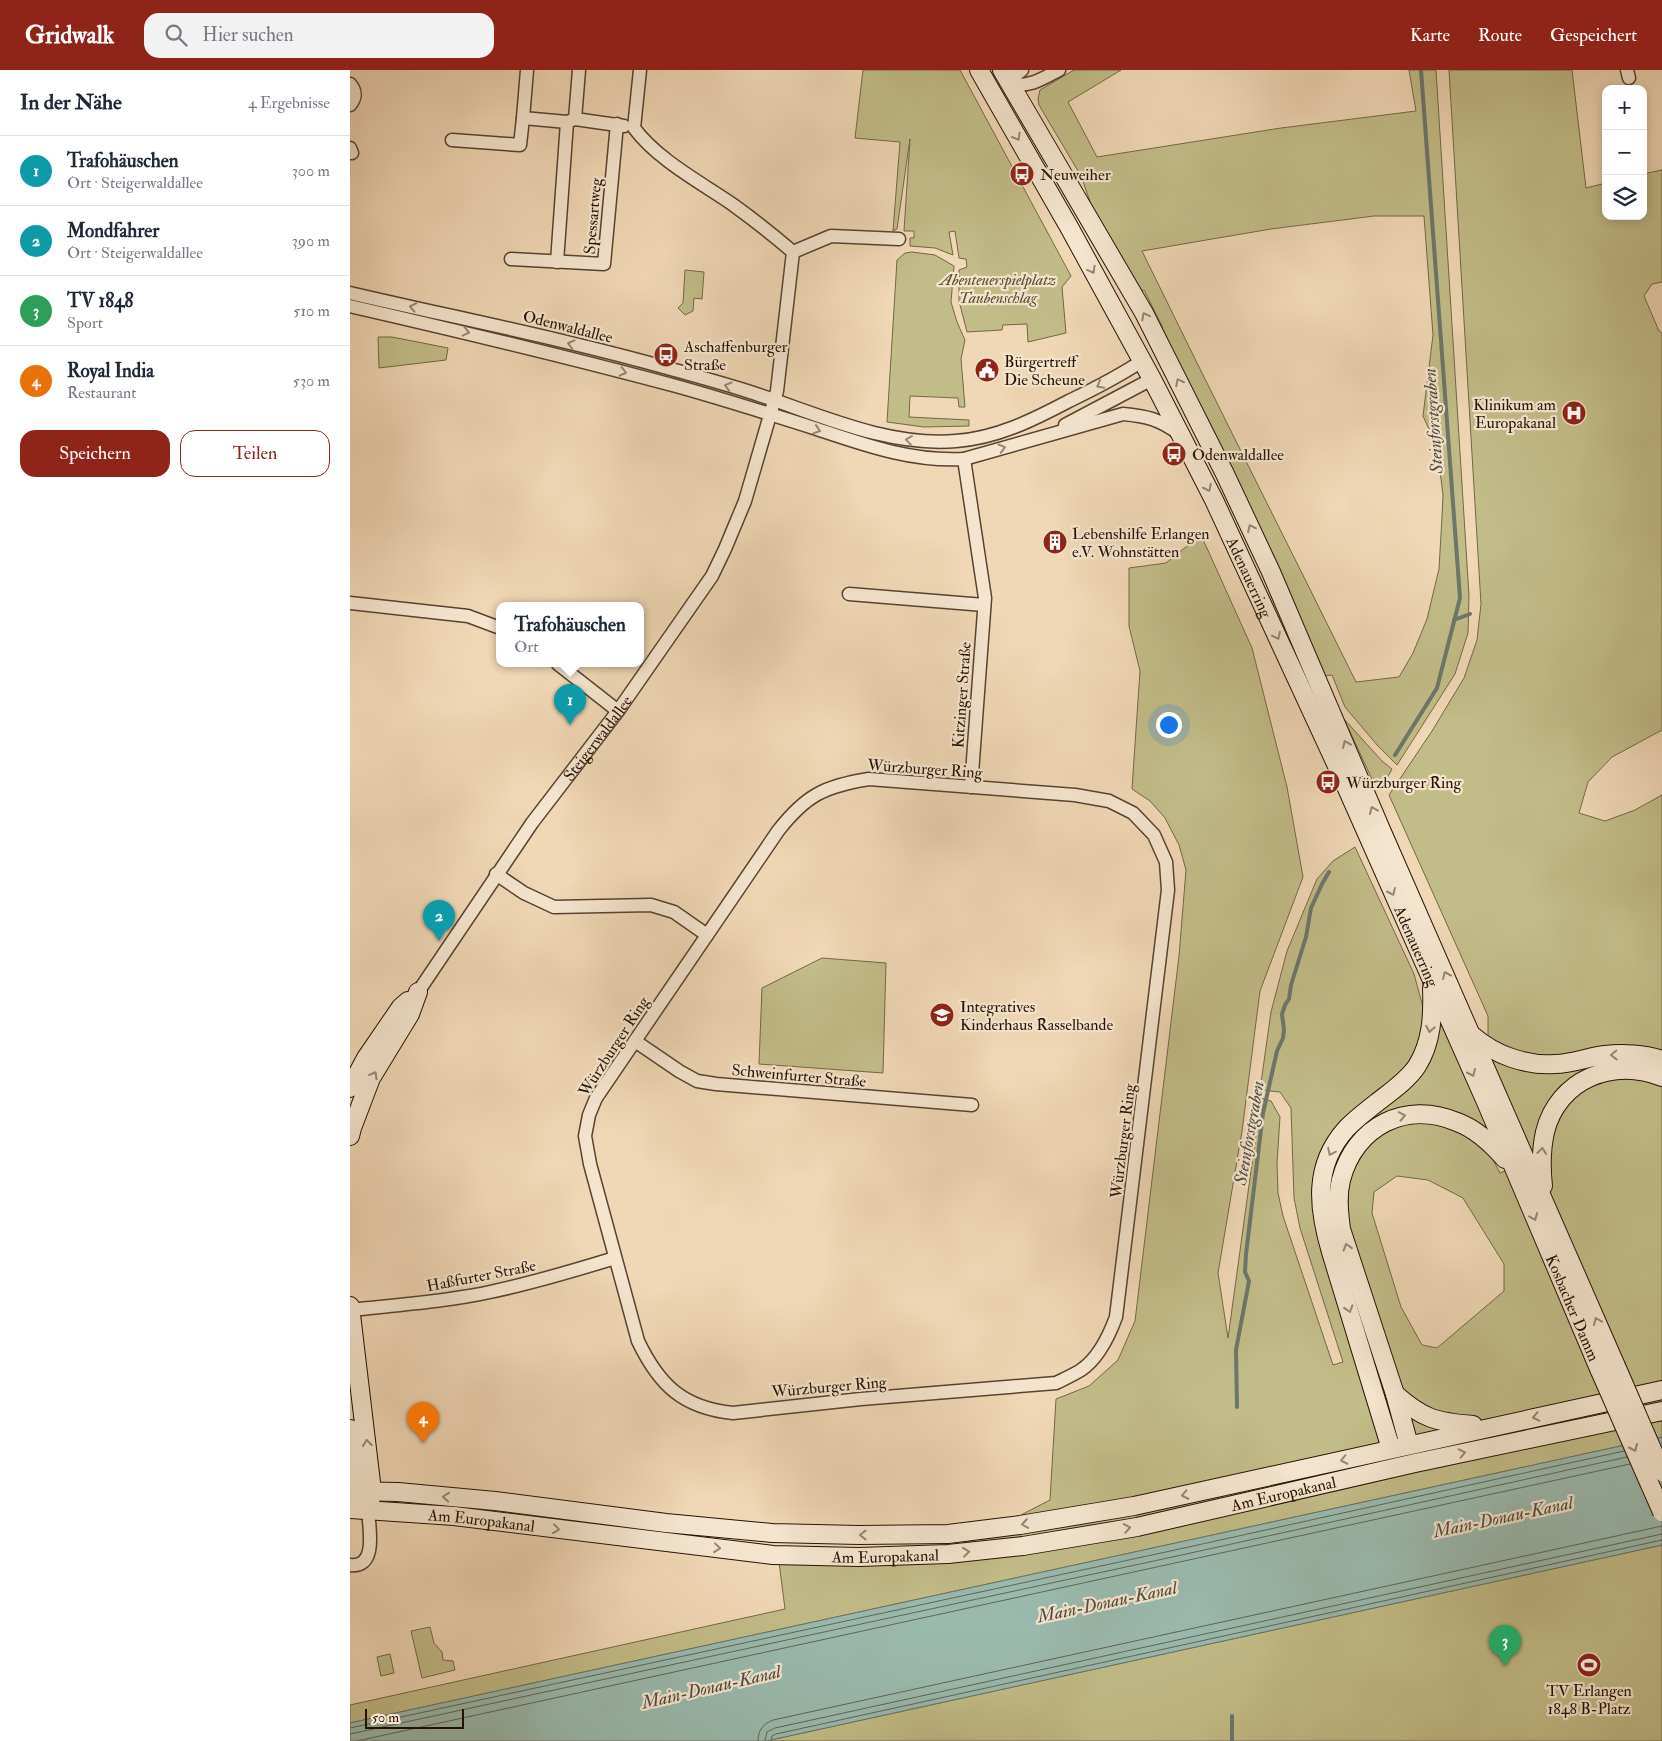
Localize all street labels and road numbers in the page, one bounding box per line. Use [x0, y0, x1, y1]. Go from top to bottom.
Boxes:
street label: Spessartweg [580, 176, 607, 255]
street label: Odenwaldallee [521, 306, 615, 348]
street label: Adenauerring [1221, 533, 1276, 622]
street label: Kitzinger Straße [948, 641, 976, 749]
street label: Steigerwaldallee [559, 692, 637, 785]
street label: Würzburger Ring [866, 755, 984, 783]
street label: Adenauerring [1389, 902, 1443, 991]
street label: Würzburger Ring [574, 992, 654, 1101]
street label: Schweinfurter Straße [731, 1060, 867, 1092]
street label: Würzburger Ring [1106, 1082, 1140, 1201]
street label: Kosbacher Damm [1541, 1252, 1604, 1365]
street label: Haßfurter Straße [425, 1256, 538, 1296]
street label: Würzburger Ring [770, 1372, 889, 1402]
street label: Am Europakanal [1228, 1472, 1338, 1516]
street label: Am Europakanal [427, 1505, 536, 1537]
street label: Am Europakanal [831, 1545, 939, 1568]

